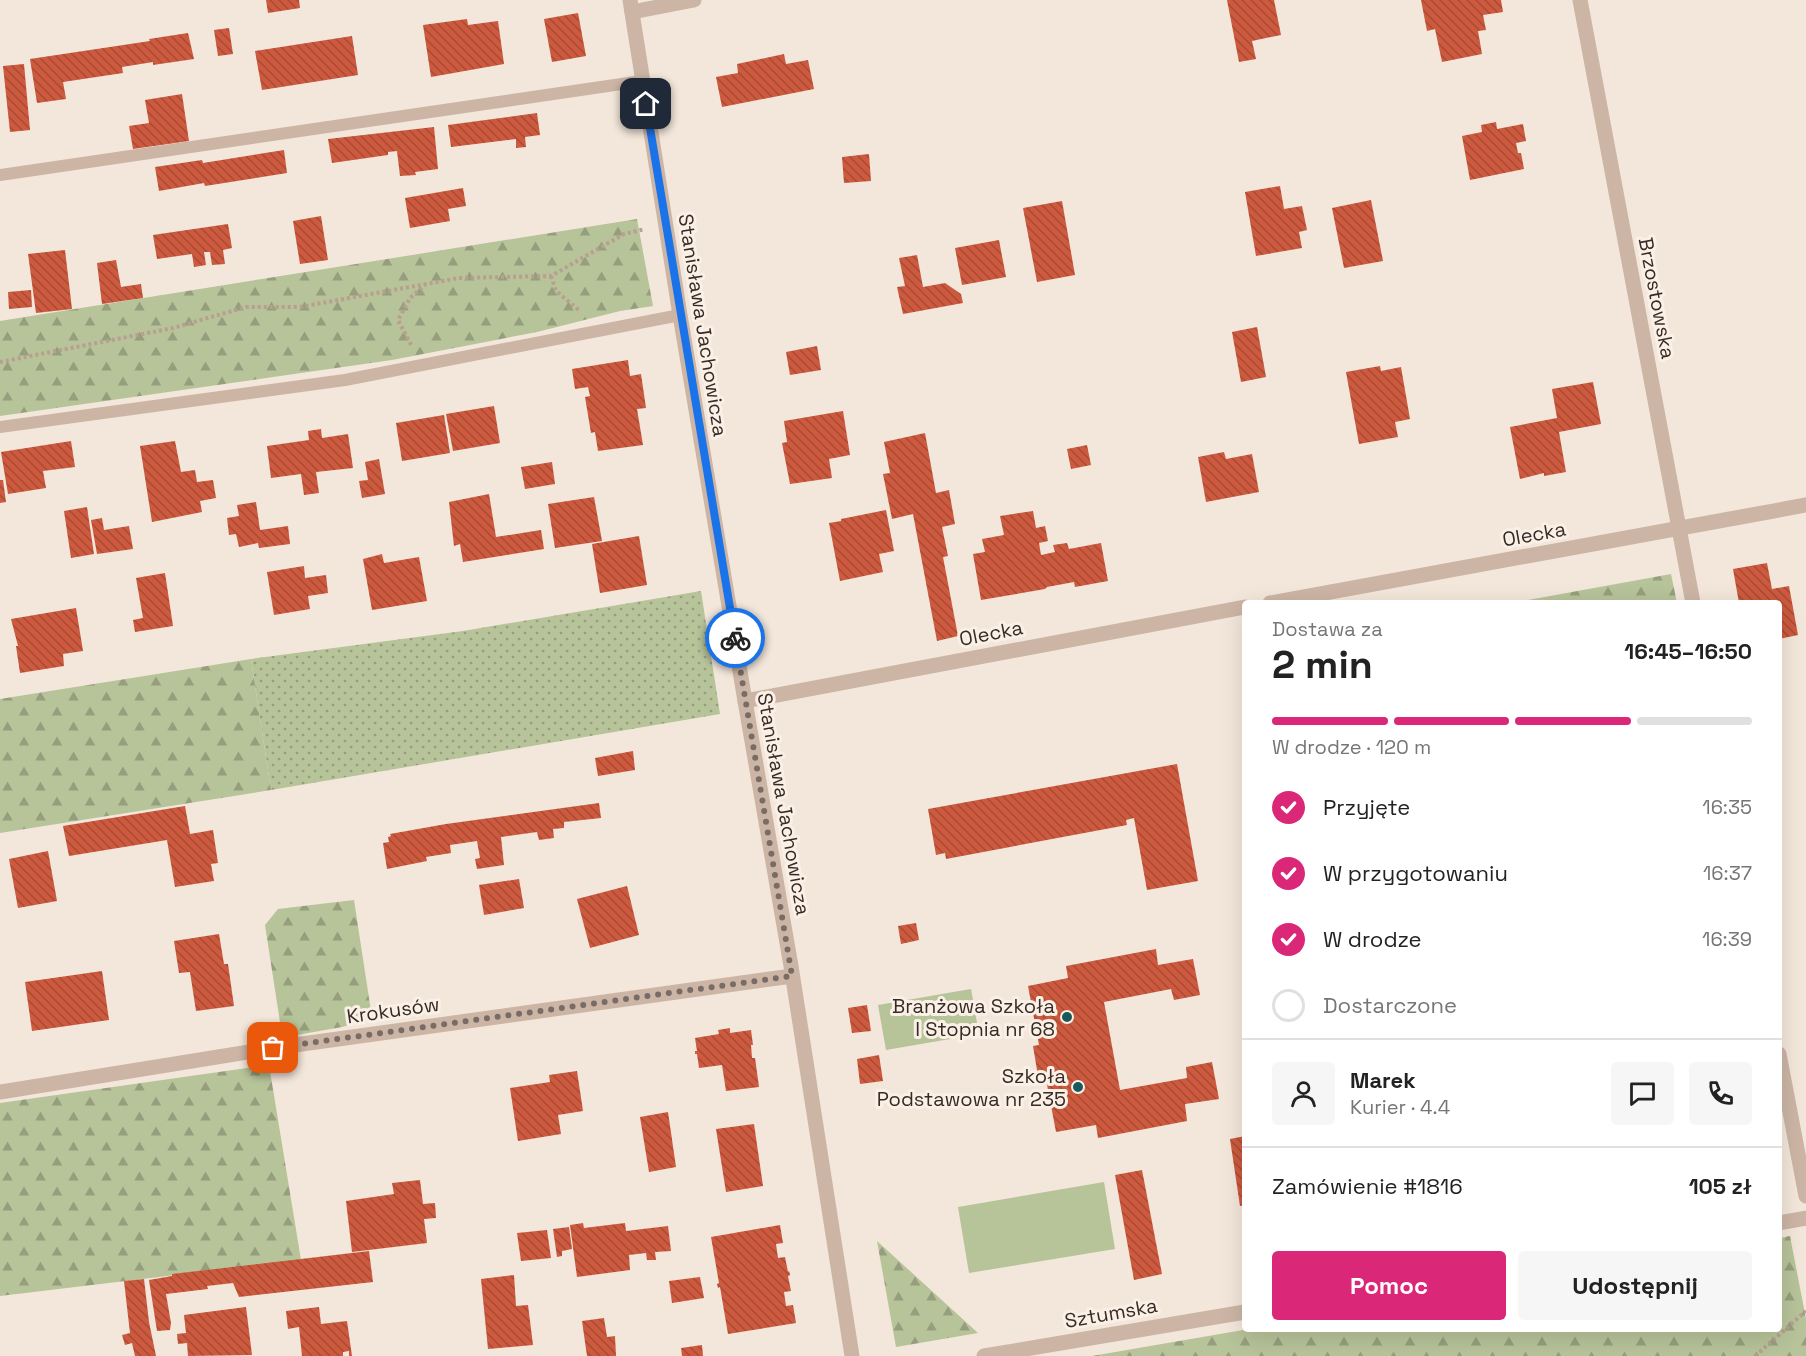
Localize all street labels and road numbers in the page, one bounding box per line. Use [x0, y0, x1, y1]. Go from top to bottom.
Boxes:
street label: Stanisława Jachowicza [673, 212, 733, 438]
street label: Brzostowska [1633, 235, 1681, 361]
street label: Olecka [1500, 516, 1568, 552]
street label: Olecka [957, 614, 1025, 652]
street label: Stanisława Jachowicza [752, 691, 816, 917]
street label: Krokusów [345, 991, 441, 1029]
street label: Sztumska [1063, 1292, 1159, 1334]

